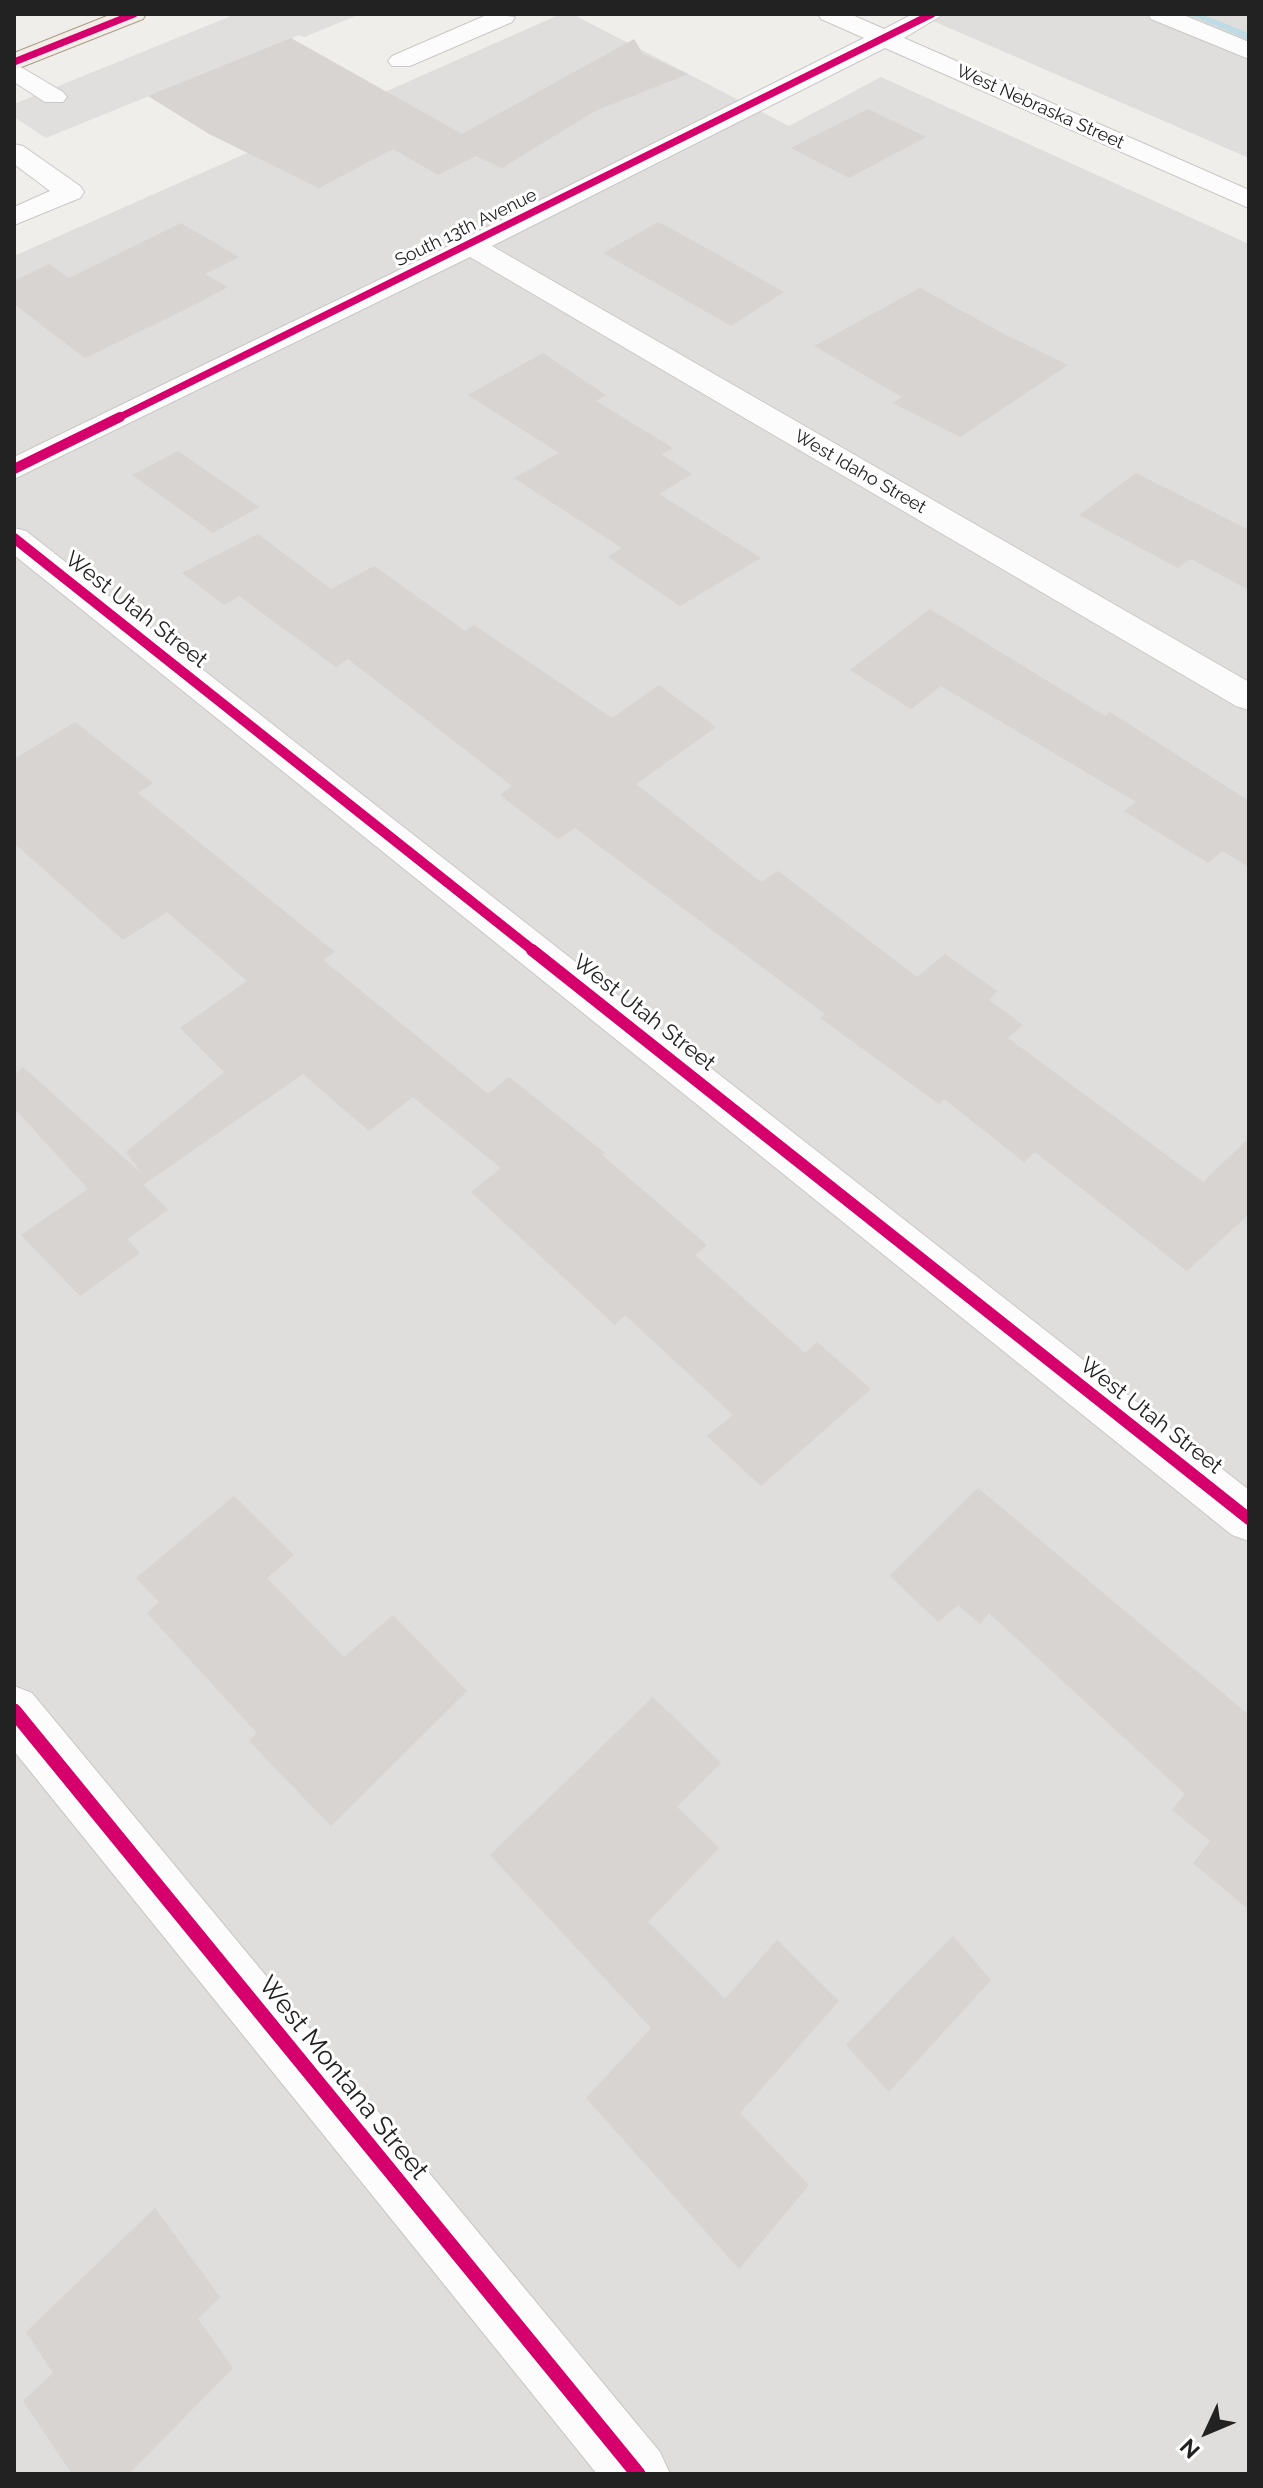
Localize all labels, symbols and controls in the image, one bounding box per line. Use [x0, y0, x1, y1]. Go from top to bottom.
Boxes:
street label: West Nebraska Street [953, 60, 1127, 154]
street label: South 13th Avenue [392, 184, 540, 272]
street label: West Idaho Street [790, 426, 930, 518]
street label: West Utah Street [60, 546, 212, 674]
street label: West Utah Street [568, 949, 720, 1077]
street label: West Utah Street [1075, 1352, 1227, 1480]
street label: West Montana Street [251, 1970, 435, 2186]
north arrow [1167, 2392, 1247, 2472]
text: N [1175, 2434, 1205, 2464]

